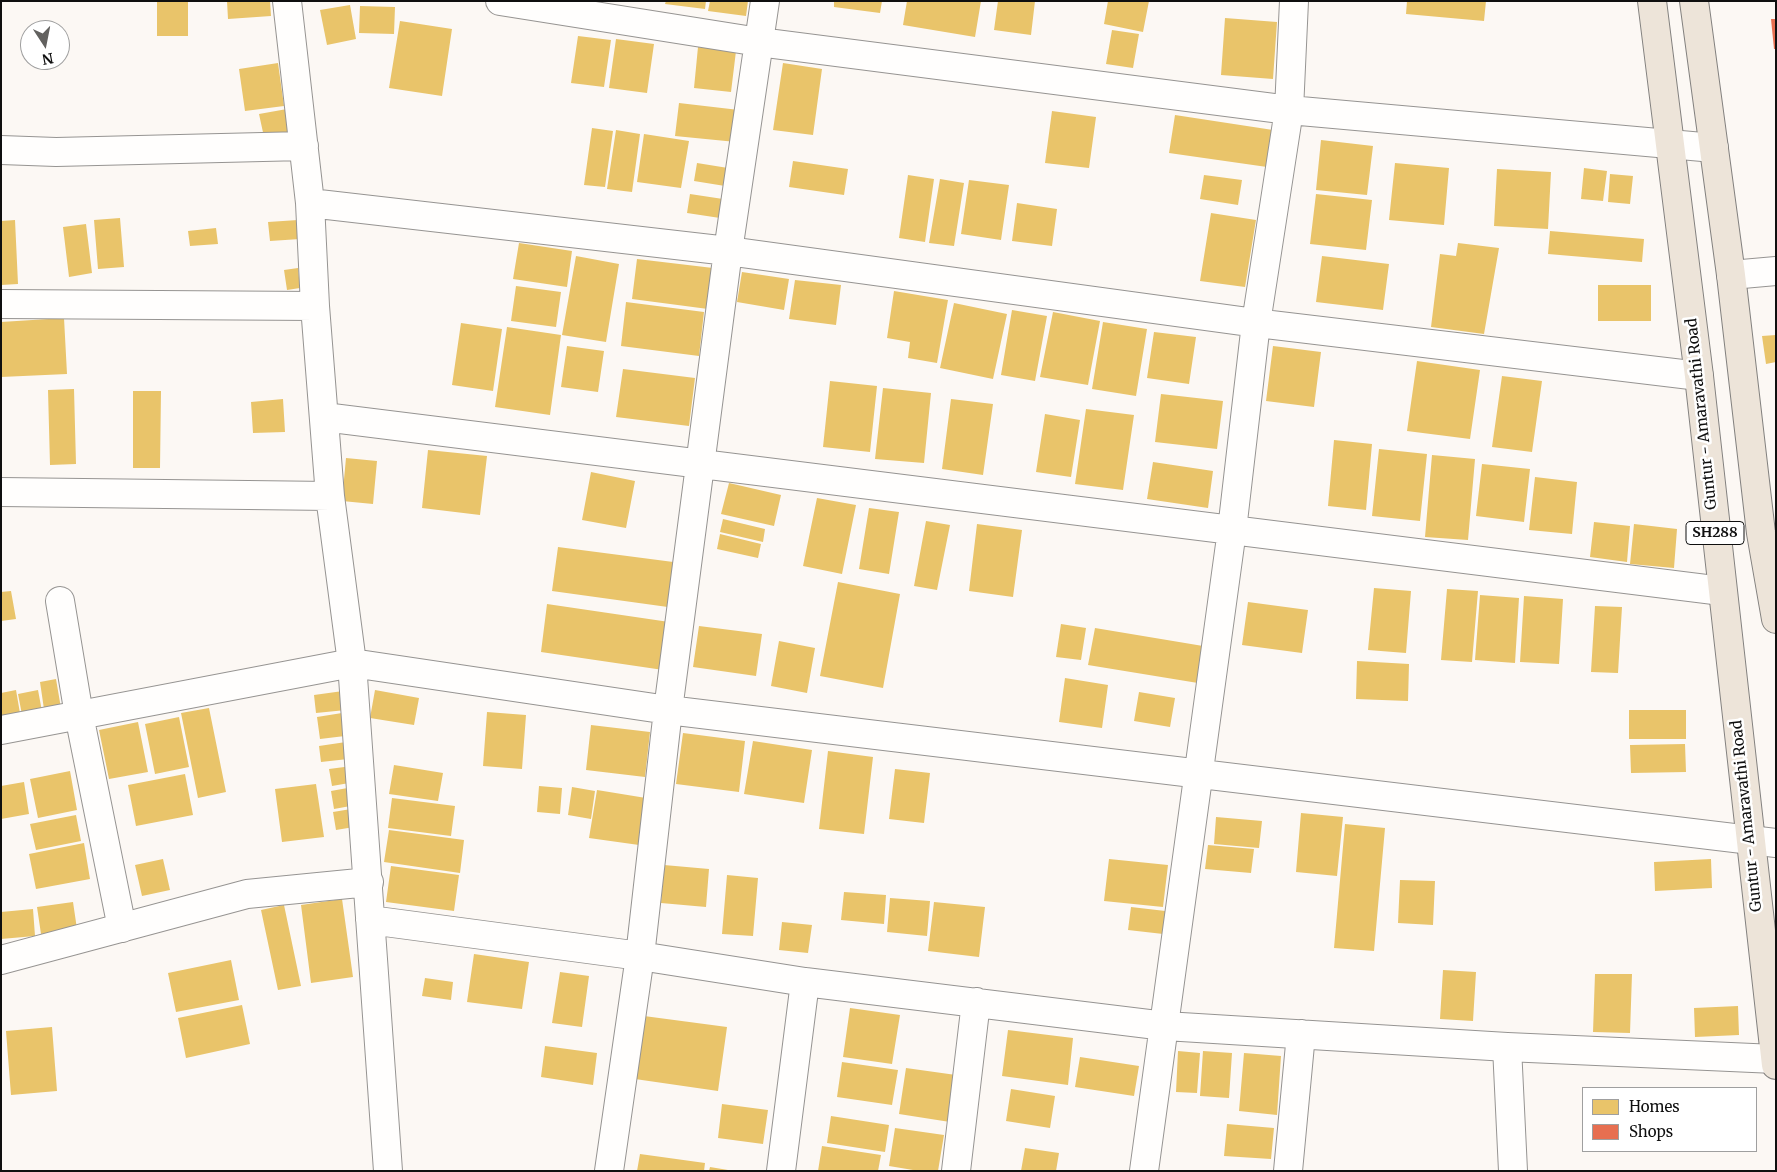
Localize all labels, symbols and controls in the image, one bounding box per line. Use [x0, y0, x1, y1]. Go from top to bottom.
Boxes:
north arrow [20, 20, 70, 70]
text: N [41, 49, 55, 69]
street label: Guntur - Amaravathi Road [1683, 317, 1721, 511]
road number: SH288 [1686, 522, 1744, 544]
street label: Guntur - Amaravathi Road [1728, 719, 1766, 913]
legend [1582, 1087, 1757, 1152]
text: Homes [1629, 1097, 1680, 1116]
text: Shops [1629, 1122, 1673, 1141]

